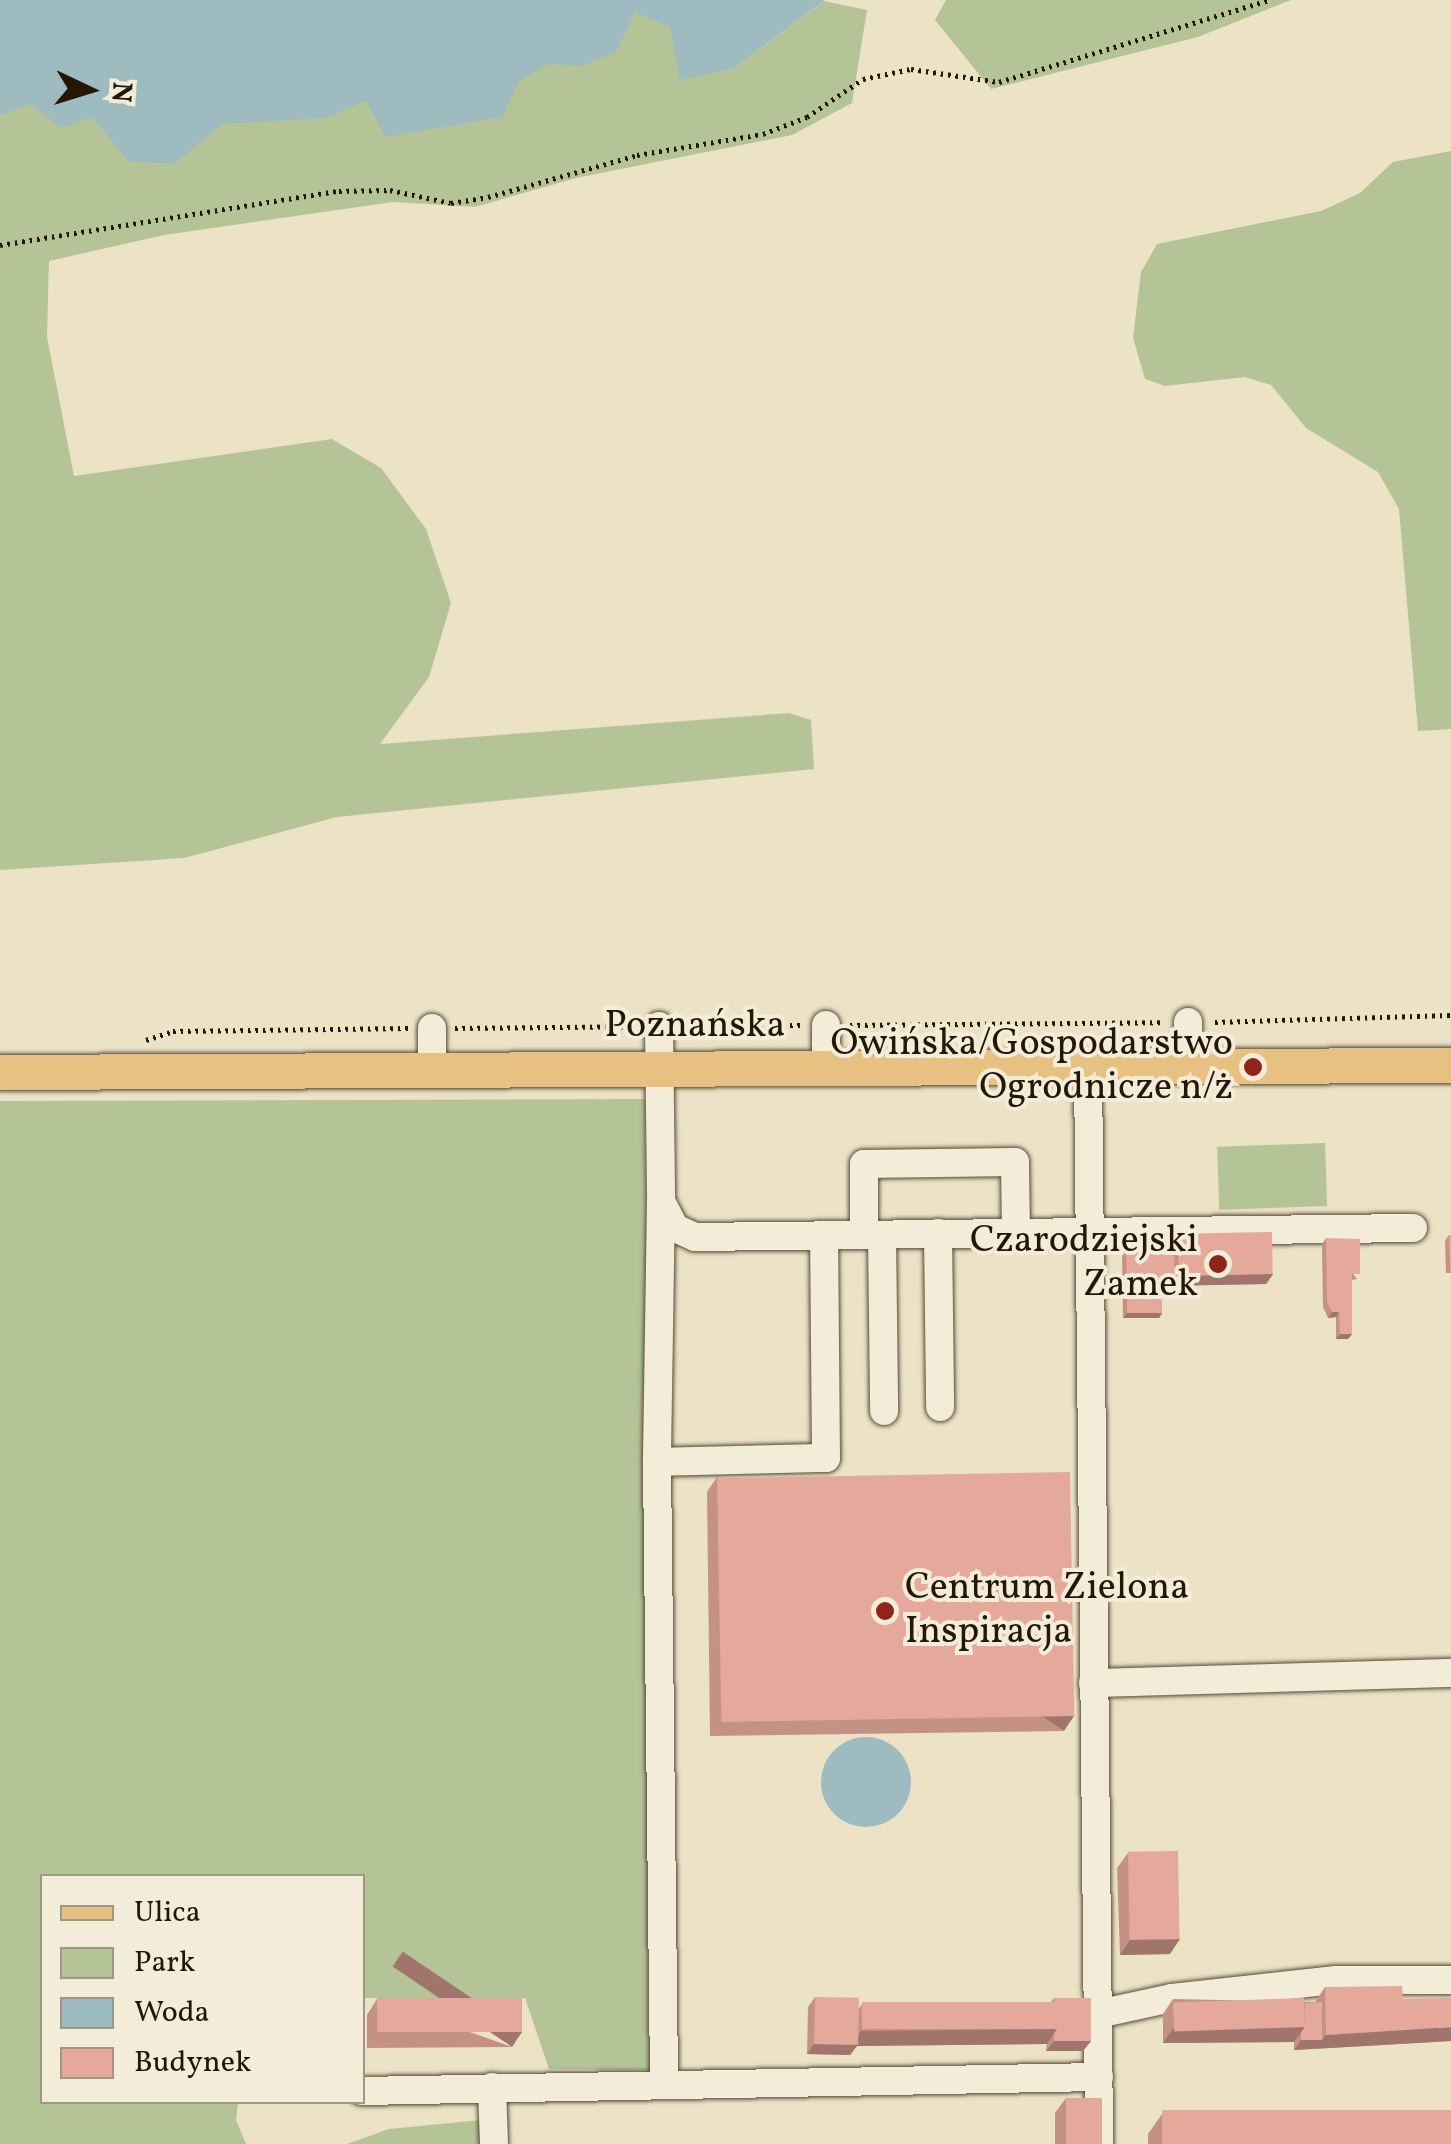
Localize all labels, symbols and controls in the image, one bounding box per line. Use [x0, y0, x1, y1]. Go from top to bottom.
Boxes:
north arrow [40, 40, 140, 140]
text: N [100, 81, 141, 104]
street label: Poznańska [605, 1004, 785, 1050]
place label: Owińska/Gospodarstwo Ogrodnicze n/ż [831, 1022, 1233, 1112]
marker: Owińska/Gospodarstwo Ogrodnicze n/ż [1242, 1056, 1264, 1078]
place label: Czarodziejski Zamek [970, 1219, 1198, 1308]
marker: Czarodziejski Zamek [1207, 1253, 1229, 1275]
place label: Centrum Zielona Inspiracja [905, 1566, 1189, 1656]
marker: Centrum Zielona Inspiracja [874, 1600, 896, 1622]
legend [40, 1874, 365, 2104]
text: Ulica [134, 1892, 201, 1934]
text: Park [134, 1942, 195, 1984]
text: Woda [134, 1992, 210, 2034]
text: Budynek [134, 2042, 251, 2084]

